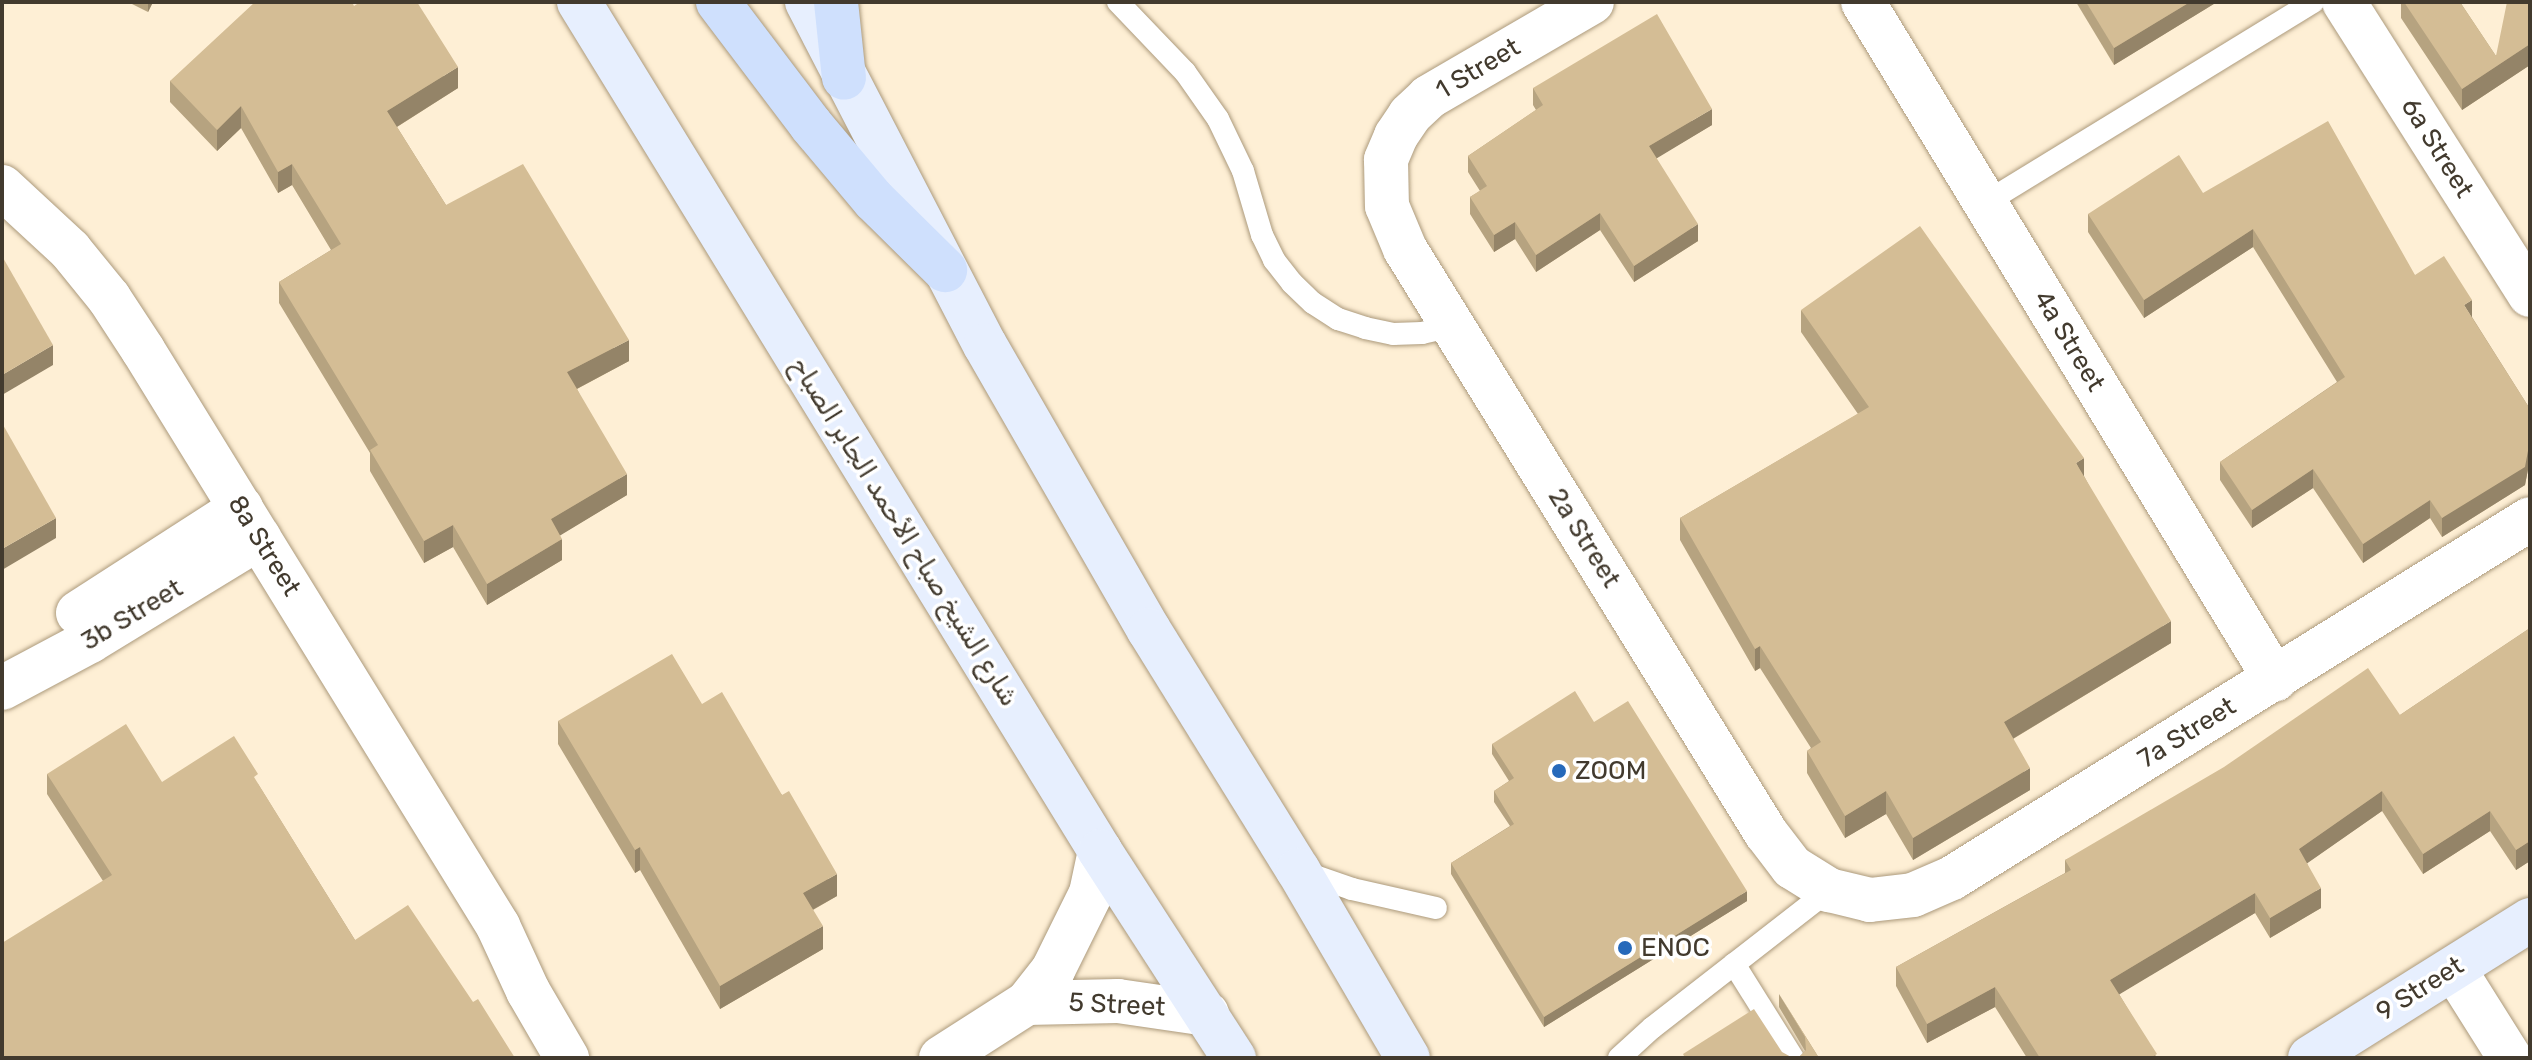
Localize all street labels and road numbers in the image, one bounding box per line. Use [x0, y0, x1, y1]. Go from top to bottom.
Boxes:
street label: 1 Street [1430, 32, 1526, 106]
street label: 6a Street [2394, 92, 2480, 204]
street label: 4a Street [2027, 285, 2111, 397]
street label: شارع الشيخ صباح الأحمد الجابر الصباح [783, 352, 1025, 712]
street label: 2a Street [1541, 483, 1627, 593]
street label: 8a Street [221, 490, 307, 602]
street label: 3b Street [76, 573, 188, 657]
street label: 7a Street [2132, 691, 2242, 775]
street label: 9 Street [2371, 950, 2469, 1028]
street label: 5 Street [1068, 987, 1166, 1023]

